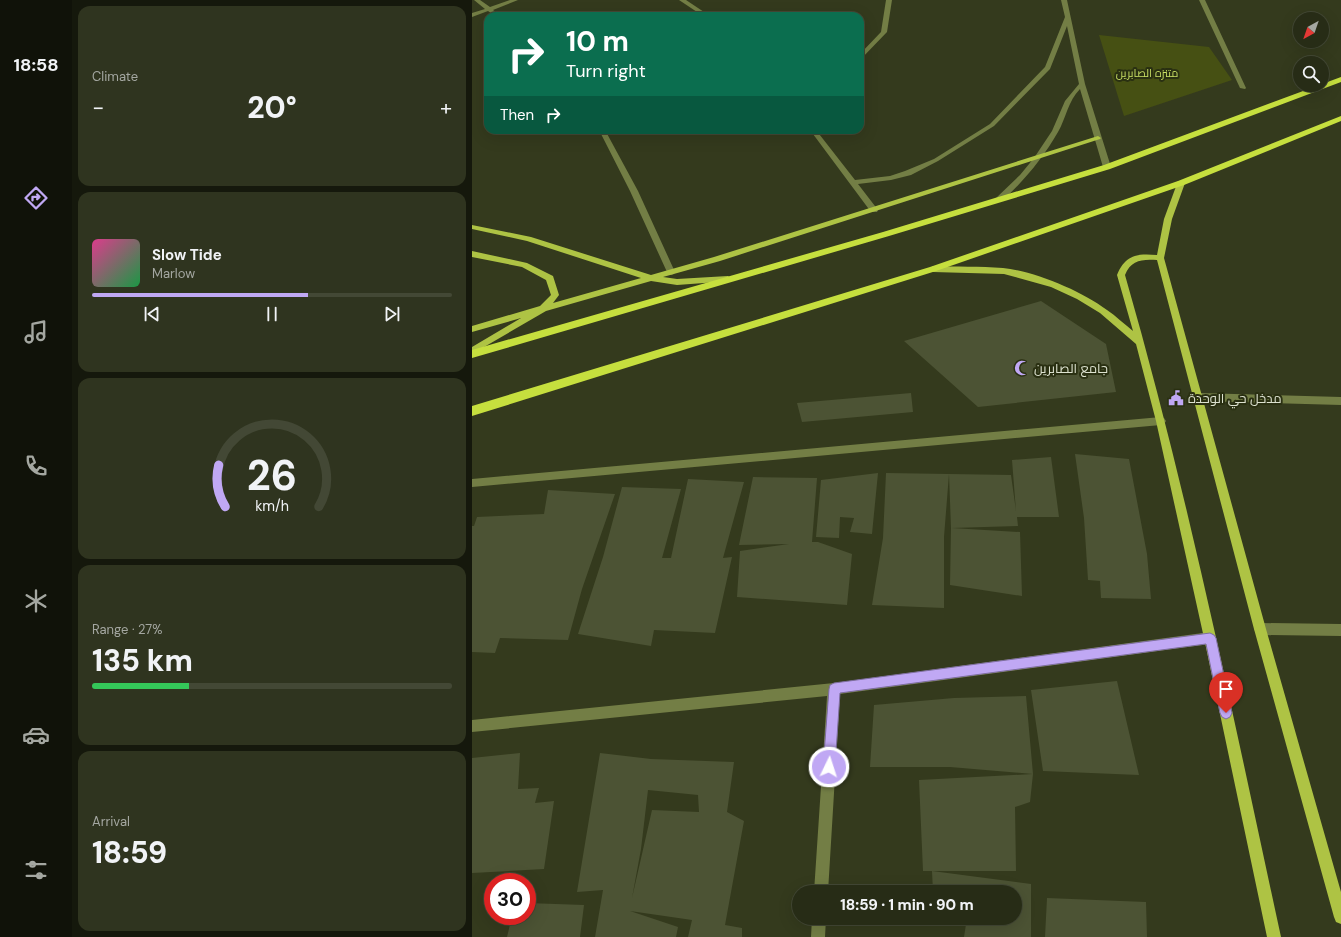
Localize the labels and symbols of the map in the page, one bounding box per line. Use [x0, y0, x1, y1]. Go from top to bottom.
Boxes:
north arrow [1293, 12, 1329, 48]
park label: متنزه الصابرين [1116, 66, 1178, 80]
mosque icon: جامع الصابرين [1013, 359, 1031, 377]
place label: جامع الصابرين [1034, 360, 1108, 377]
public building icon: مدخل حي الوحدة [1167, 389, 1185, 407]
place label: مدخل حي الوحدة [1188, 390, 1282, 409]
pin [1209, 672, 1243, 713]
position arrow [808, 746, 850, 788]
speed limit sign: 30 [484, 873, 536, 925]

